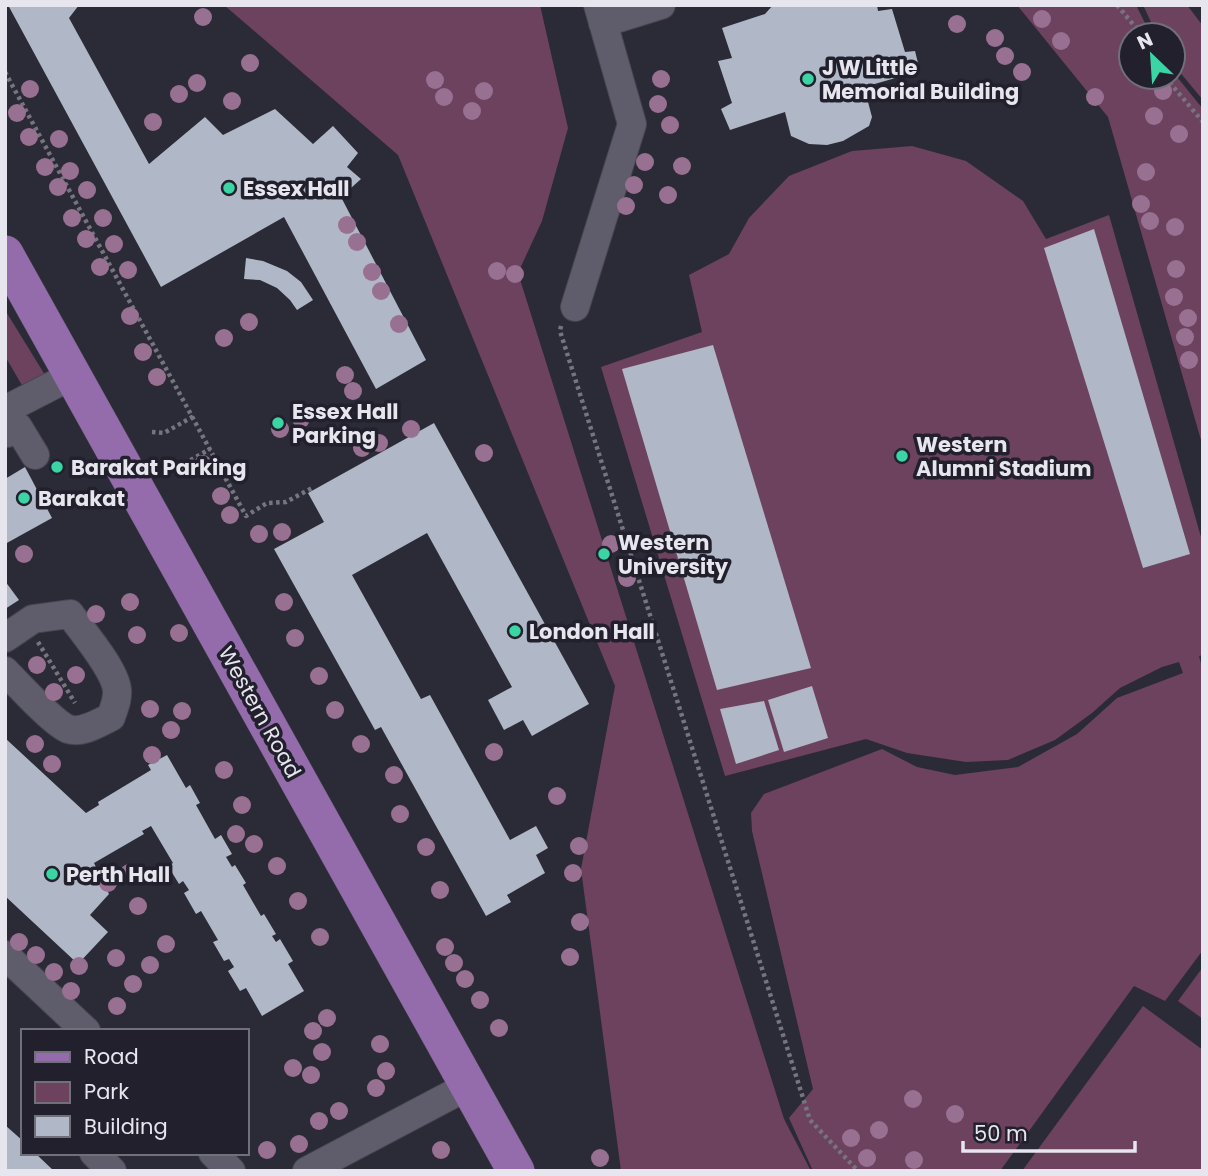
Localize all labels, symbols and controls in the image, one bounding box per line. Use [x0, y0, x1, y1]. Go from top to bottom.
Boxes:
north arrow [1117, 21, 1187, 91]
text: N [1133, 26, 1157, 56]
place label: J W Little Memorial Building [822, 53, 1019, 106]
marker: J W Little Memorial Building [800, 71, 816, 87]
place label: Essex Hall [243, 174, 350, 203]
marker: Essex Hall [221, 180, 237, 196]
place label: Essex Hall Parking [292, 397, 399, 450]
marker: Essex Hall Parking [270, 415, 286, 431]
place label: Western Alumni Stadium [916, 430, 1091, 483]
marker: Western Alumni Stadium [894, 448, 910, 464]
place label: Barakat Parking [71, 453, 247, 482]
marker: Barakat Parking [49, 459, 65, 475]
place label: Barakat [38, 484, 125, 513]
marker: Barakat [16, 490, 32, 506]
place label: Western University [618, 528, 729, 581]
marker: Western University [596, 546, 612, 562]
place label: London Hall [529, 617, 655, 646]
marker: London Hall [507, 623, 523, 639]
street label: Western Road [212, 641, 308, 783]
place label: Perth Hall [66, 860, 170, 889]
marker: Perth Hall [44, 866, 60, 882]
legend [21, 1029, 248, 1155]
text: Road [84, 1042, 139, 1071]
text: Park [84, 1077, 129, 1106]
scale bar [963, 1110, 1134, 1154]
text: Building [84, 1112, 168, 1141]
text: 50 m [974, 1119, 1028, 1148]

